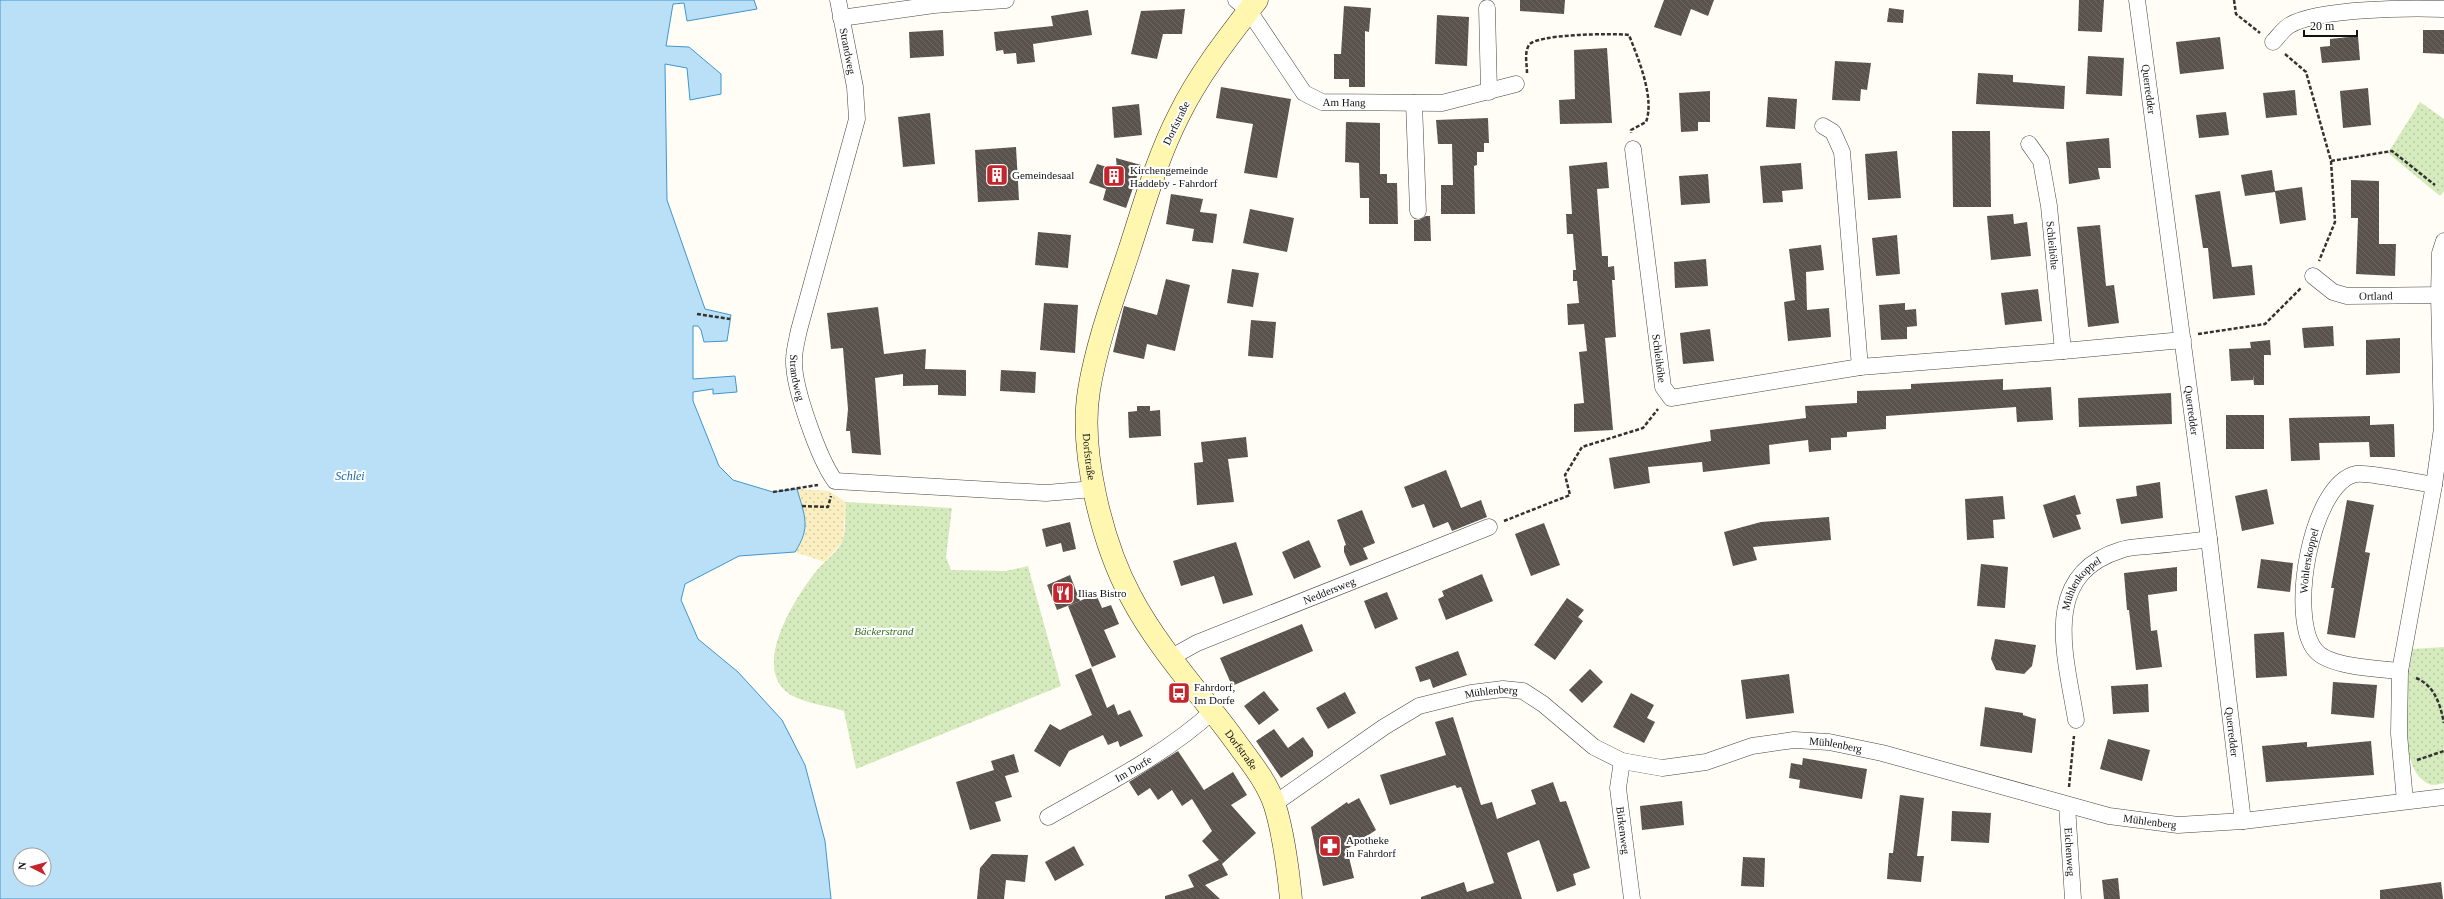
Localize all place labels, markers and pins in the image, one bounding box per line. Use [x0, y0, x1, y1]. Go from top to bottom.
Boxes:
building icon: Gemeindesaal [984, 162, 1010, 188]
building icon: Kirchengemeinde Haddeby - Fahrdorf [1101, 163, 1127, 189]
place label: Kirchengemeinde Haddeby - Fahrdorf [1130, 164, 1218, 189]
place label: Gemeindesaal [1012, 169, 1074, 181]
restaurant icon: Ilias Bistro [1050, 580, 1076, 606]
place label: Ilias Bistro [1078, 587, 1127, 599]
bus stop icon: Fahrdorf, Im Dorfe [1166, 680, 1192, 706]
place label: Fahrdorf, Im Dorfe [1194, 681, 1235, 706]
pharmacy icon: Apotheke in Fahrdorf [1317, 833, 1343, 859]
place label: Apotheke in Fahrdorf [1346, 834, 1396, 859]

